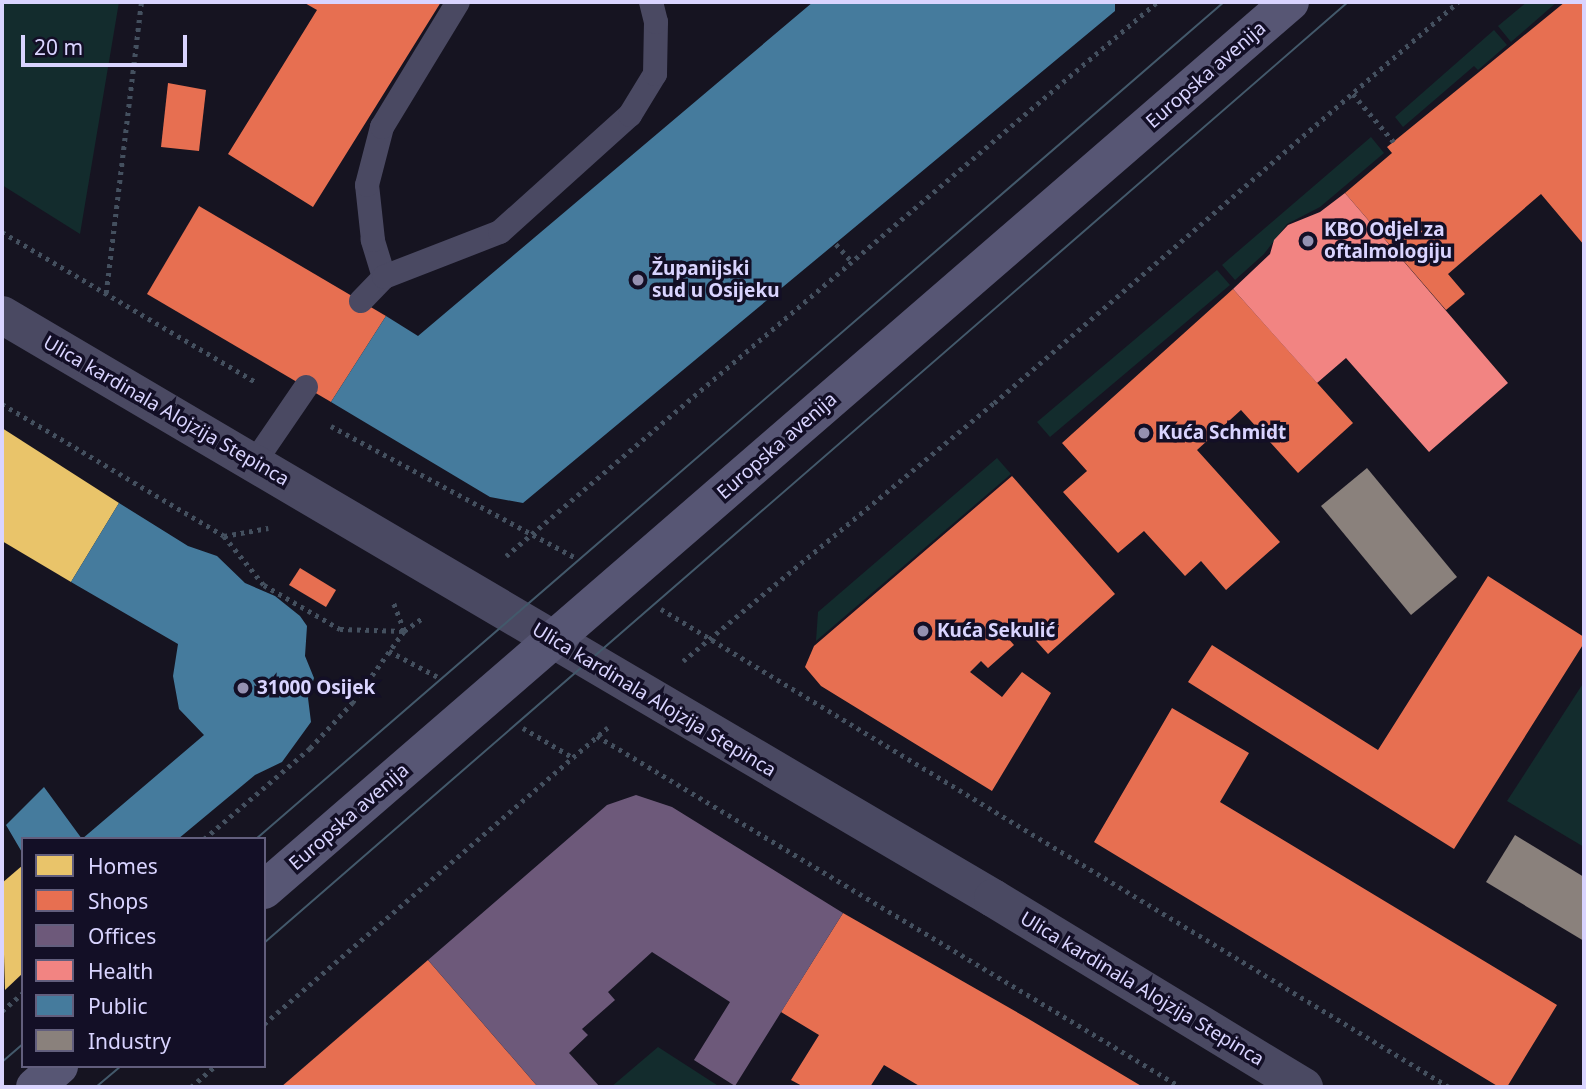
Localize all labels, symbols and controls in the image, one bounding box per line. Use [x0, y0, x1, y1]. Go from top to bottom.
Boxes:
street label: Europska avenija [1142, 17, 1270, 133]
scale bar [24, 21, 191, 65]
text: 20 m [34, 33, 83, 61]
place label: KBO Odjel za oftalmologiju [1324, 219, 1452, 263]
marker: KBO Odjel za oftalmologiju [1298, 231, 1318, 251]
place label: Županijski sud u Osijeku [652, 258, 780, 302]
marker: Županijski sud u Osijeku [630, 272, 646, 288]
street label: Ulica kardinala Alojzija Stepinca [39, 331, 293, 491]
street label: Europska avenija [713, 388, 841, 504]
place label: Kuća Schmidt [1158, 422, 1286, 444]
marker: Kuća Schmidt [1136, 425, 1152, 441]
street label: Ulica kardinala Alojzija Stepinca [528, 618, 780, 782]
place label: Kuća Sekulić [937, 620, 1055, 642]
marker: Kuća Sekulić [915, 623, 931, 639]
place label: 31000 Osijek [257, 677, 375, 699]
marker: 31000 Osijek [235, 680, 251, 696]
street label: Europska avenija [285, 759, 413, 875]
legend [21, 837, 266, 1068]
text: Homes [88, 852, 158, 880]
text: Shops [88, 887, 148, 915]
street label: Ulica kardinala Alojzija Stepinca [1016, 907, 1268, 1071]
text: Offices [88, 922, 156, 950]
text: Health [88, 957, 153, 985]
text: Public [88, 992, 148, 1020]
text: Industry [88, 1027, 171, 1055]

